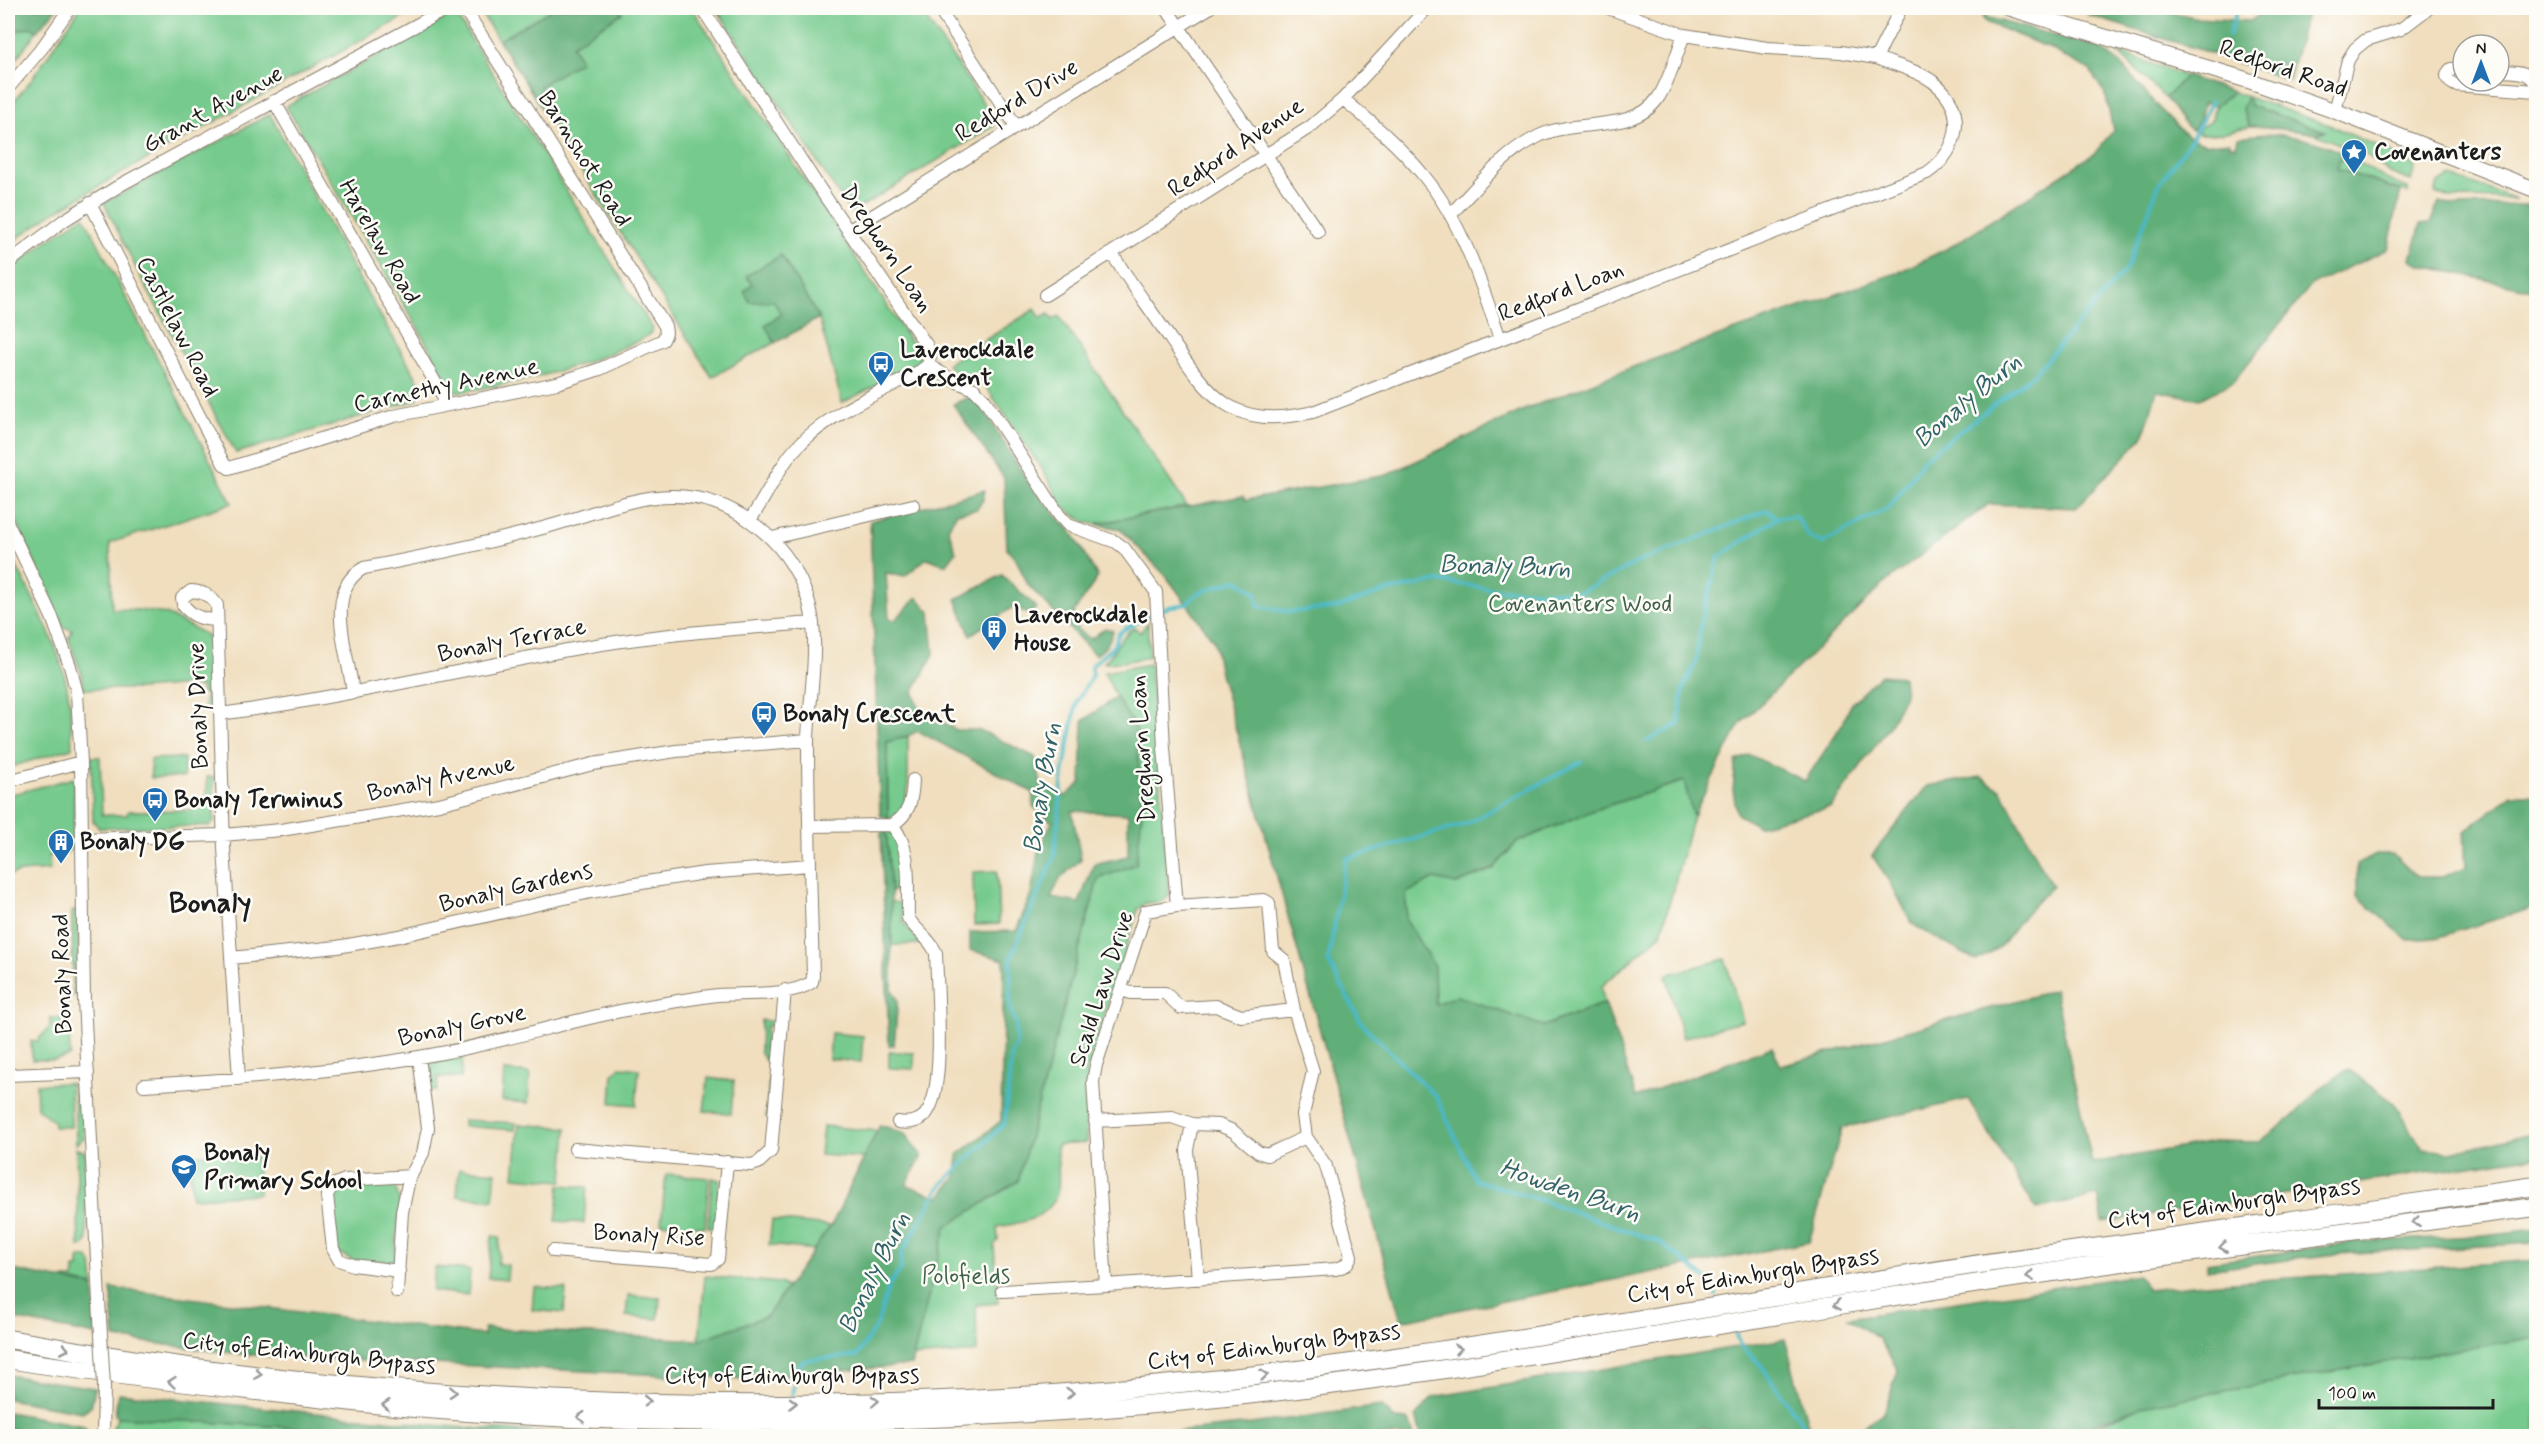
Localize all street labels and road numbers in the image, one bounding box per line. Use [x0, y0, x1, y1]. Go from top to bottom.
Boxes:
street label: Redford Road [2214, 33, 2351, 107]
street label: Redford Drive [950, 52, 1085, 152]
street label: Grant Avenue [138, 59, 288, 161]
street label: Barnshot Road [530, 85, 638, 233]
street label: Redford Avenue [1162, 91, 1311, 207]
street label: Harelaw Road [331, 174, 427, 310]
street label: Dreghorn Loan [830, 179, 940, 320]
street label: Castlelaw Road [128, 251, 226, 403]
street label: Redford Loan [1494, 254, 1629, 332]
street label: Carnethy Avenue [351, 351, 542, 421]
street label: Bonaly Terrace [435, 611, 589, 671]
street label: Bonaly Drive [181, 642, 217, 770]
street label: Dreghorn Loan [1122, 674, 1166, 824]
street label: Bonaly Avenue [364, 748, 518, 810]
street label: Bonaly Gardens [436, 855, 596, 921]
street label: Scald Law Drive [1062, 907, 1142, 1071]
street label: Bonaly Road [45, 913, 81, 1035]
street label: Bonaly Grove [395, 997, 529, 1055]
street label: City of Edinburgh Bypass [2106, 1171, 2363, 1239]
street label: Bonaly Rise [592, 1218, 706, 1254]
street label: City of Edinburgh Bypass [1625, 1241, 1882, 1313]
street label: City of Edinburgh Bypass [1146, 1316, 1403, 1380]
street label: City of Edinburgh Bypass [180, 1325, 437, 1385]
street label: City of Edinburgh Bypass [665, 1361, 919, 1394]

